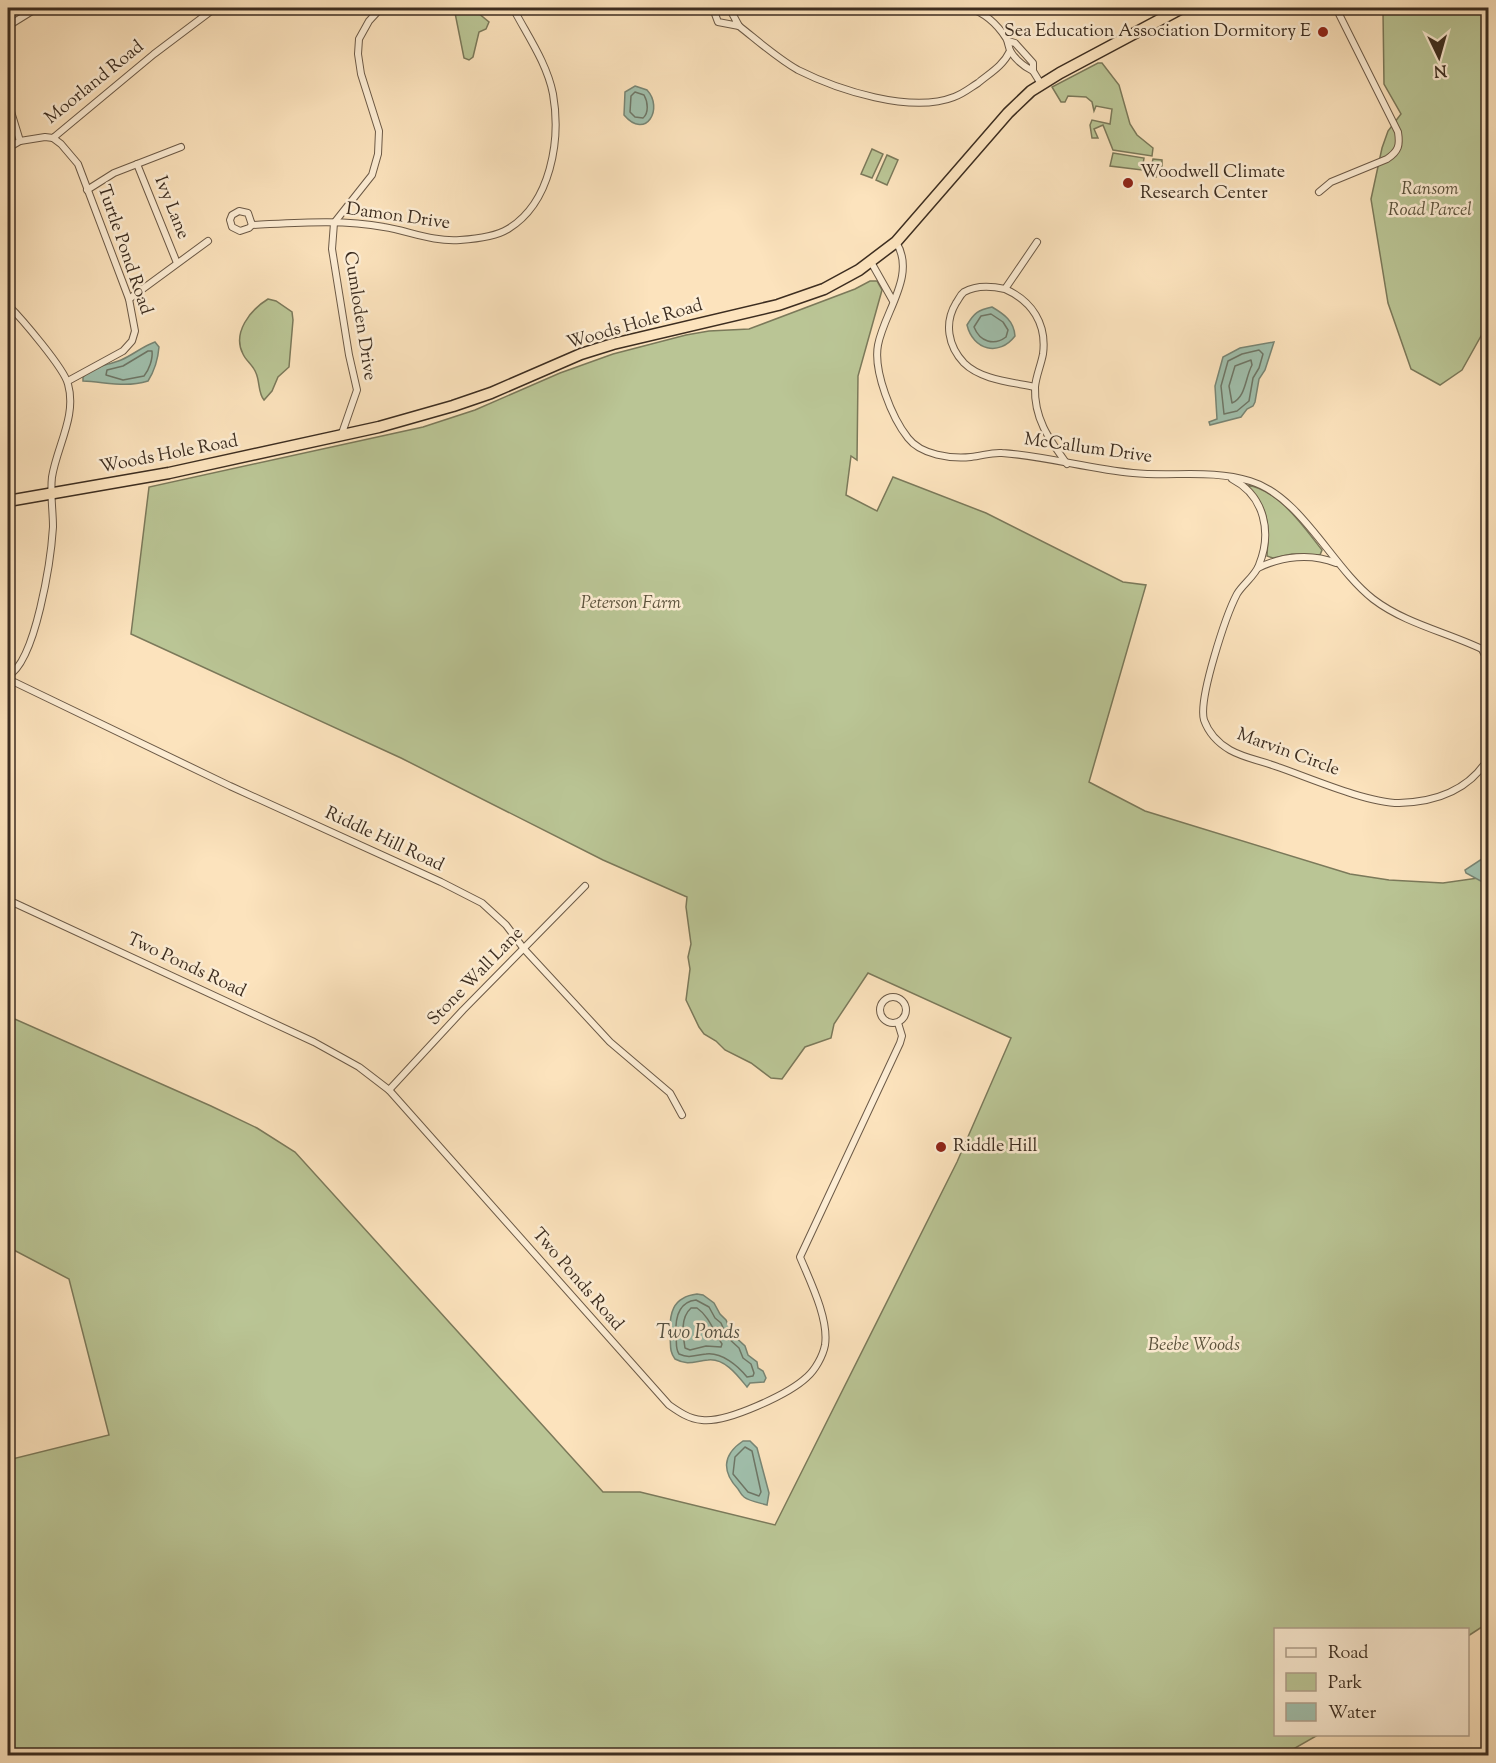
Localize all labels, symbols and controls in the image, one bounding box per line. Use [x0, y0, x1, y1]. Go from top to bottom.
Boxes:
place label: Sea Education Association Dormitory E [1004, 19, 1311, 45]
marker: Sea Education Association Dormitory E [1316, 25, 1330, 39]
north arrow [1409, 27, 1469, 87]
street label: Moorland Road [40, 35, 150, 131]
text: N [1433, 57, 1447, 81]
place label: Woodwell Climate Research Center [1140, 160, 1285, 207]
street label: Ivy Lane [147, 172, 195, 244]
marker: Woodwell Climate Research Center [1121, 176, 1135, 190]
park label: Ransom Road Parcel [1388, 177, 1472, 224]
street label: Turtle Pond Road [90, 182, 158, 318]
street label: Damon Drive [344, 197, 452, 237]
street label: Cumloden Drive [336, 250, 382, 382]
street label: Woods Hole Road [564, 293, 706, 357]
street label: McCallum Drive [1022, 427, 1154, 471]
street label: Woods Hole Road [98, 429, 240, 481]
park label: Peterson Farm [581, 591, 681, 617]
street label: Marvin Circle [1233, 722, 1343, 784]
street label: Riddle Hill Road [320, 801, 448, 879]
street label: Stone Wall Lane [422, 922, 530, 1032]
street label: Two Ponds Road [122, 927, 250, 1005]
place label: Riddle Hill [953, 1134, 1038, 1160]
marker: Riddle Hill [934, 1140, 948, 1154]
street label: Two Ponds Road [525, 1223, 629, 1337]
water label: Two Ponds [656, 1319, 740, 1348]
park label: Beebe Woods [1148, 1333, 1240, 1359]
legend [1274, 1628, 1469, 1736]
text: Road [1328, 1641, 1368, 1667]
text: Park [1328, 1671, 1363, 1697]
text: Water [1328, 1701, 1377, 1727]

